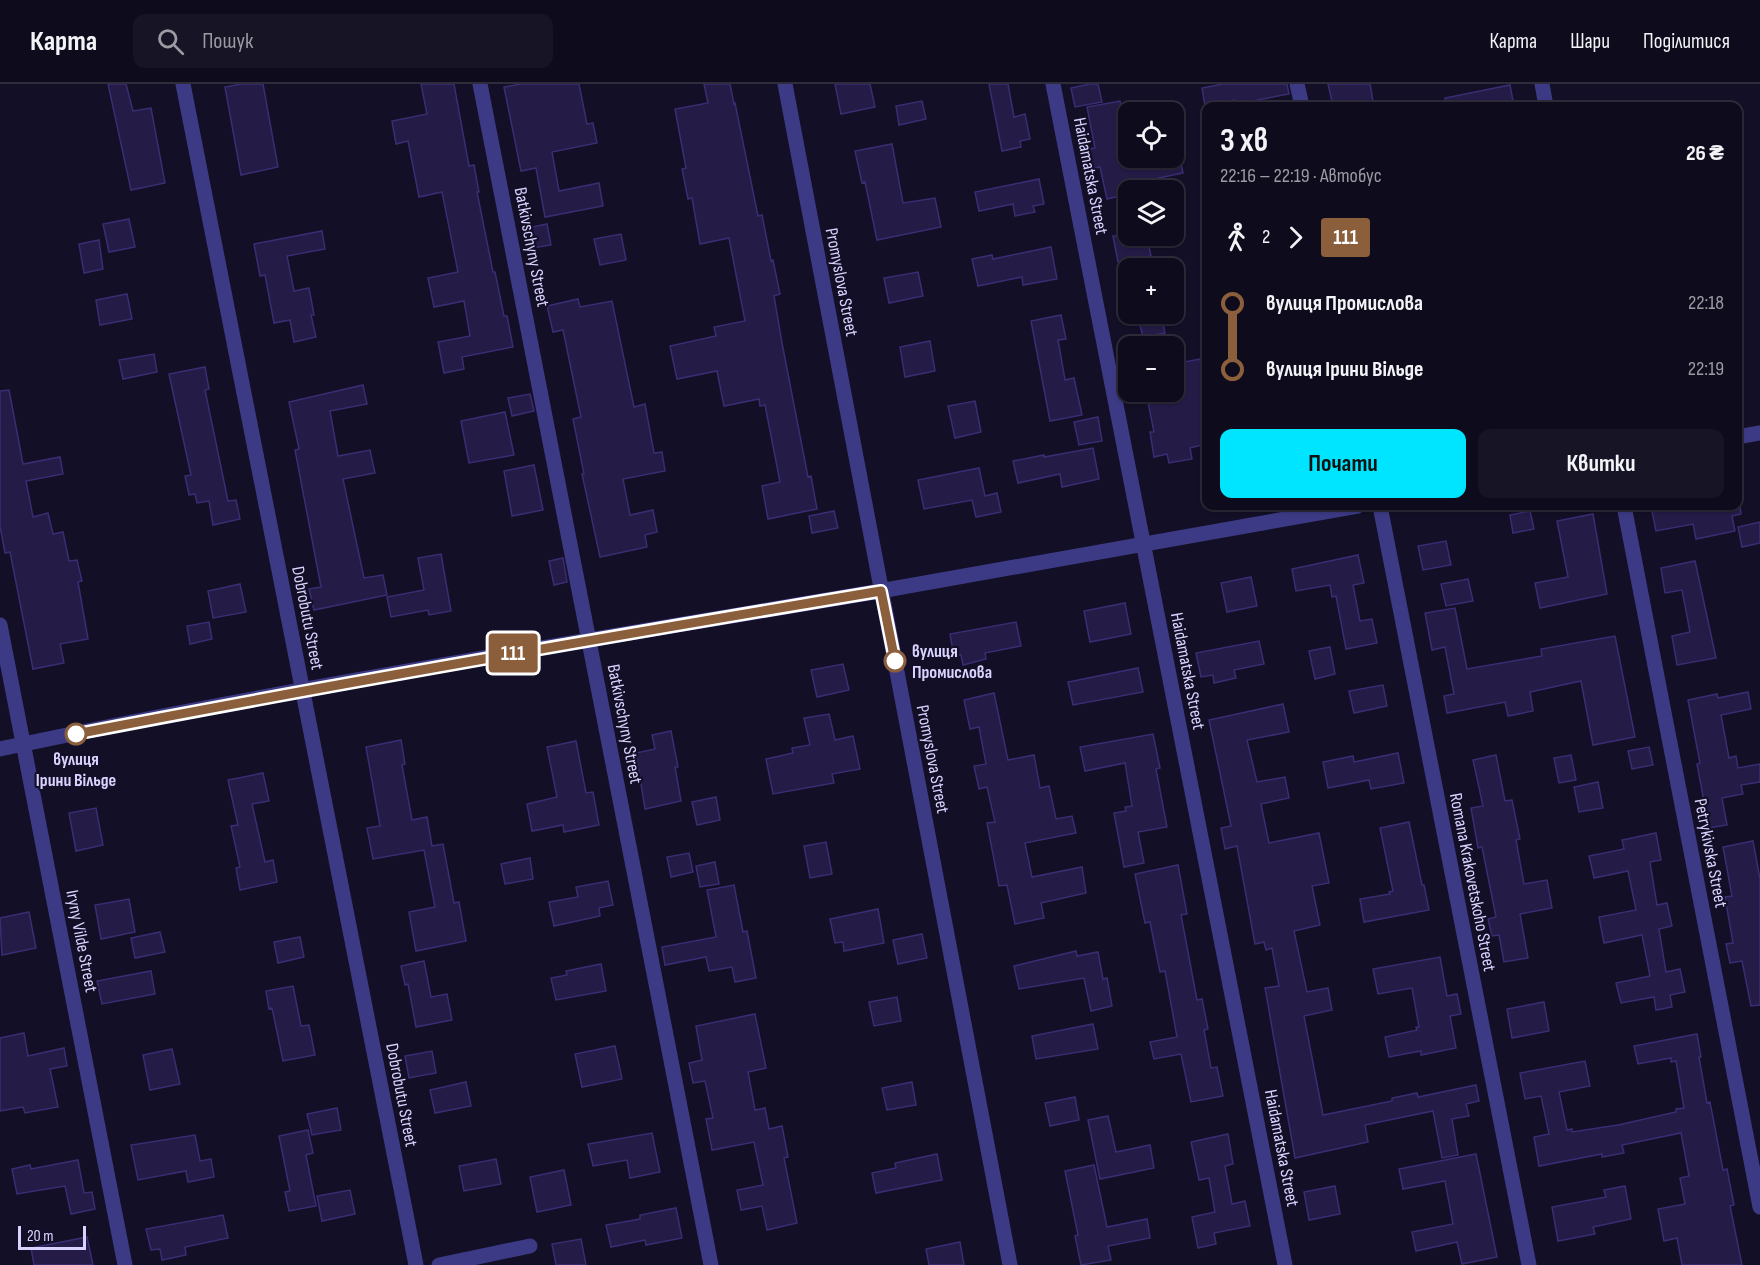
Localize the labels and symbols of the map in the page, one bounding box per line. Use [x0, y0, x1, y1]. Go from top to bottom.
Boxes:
street label: Haidamatska Street [1069, 116, 1112, 237]
street label: Batkivschyny Street [510, 186, 553, 309]
street label: Promyslova Street [821, 226, 862, 339]
street label: Dobrobutu Street [287, 565, 328, 672]
street label: Haidamatska Street [1166, 611, 1209, 732]
line badge: 111 [478, 634, 548, 672]
place label: вулиця Промислова [912, 641, 992, 683]
marker: вулиця Промислова [884, 650, 906, 672]
street label: Batkivschyny Street [603, 663, 646, 786]
street label: Promyslova Street [912, 703, 953, 816]
marker: вулиця Ірини Вільде [65, 723, 87, 745]
place label: вулиця Ірини Вільде [36, 749, 116, 791]
street label: Romana Krakovetskoho Street [1445, 791, 1500, 974]
street label: Petrykivska Street [1690, 797, 1731, 910]
street label: Iryny Vilde Street [61, 888, 102, 995]
street label: Dobrobutu Street [381, 1042, 422, 1149]
street label: Haidamatska Street [1260, 1088, 1303, 1209]
scale bar [18, 1223, 86, 1250]

